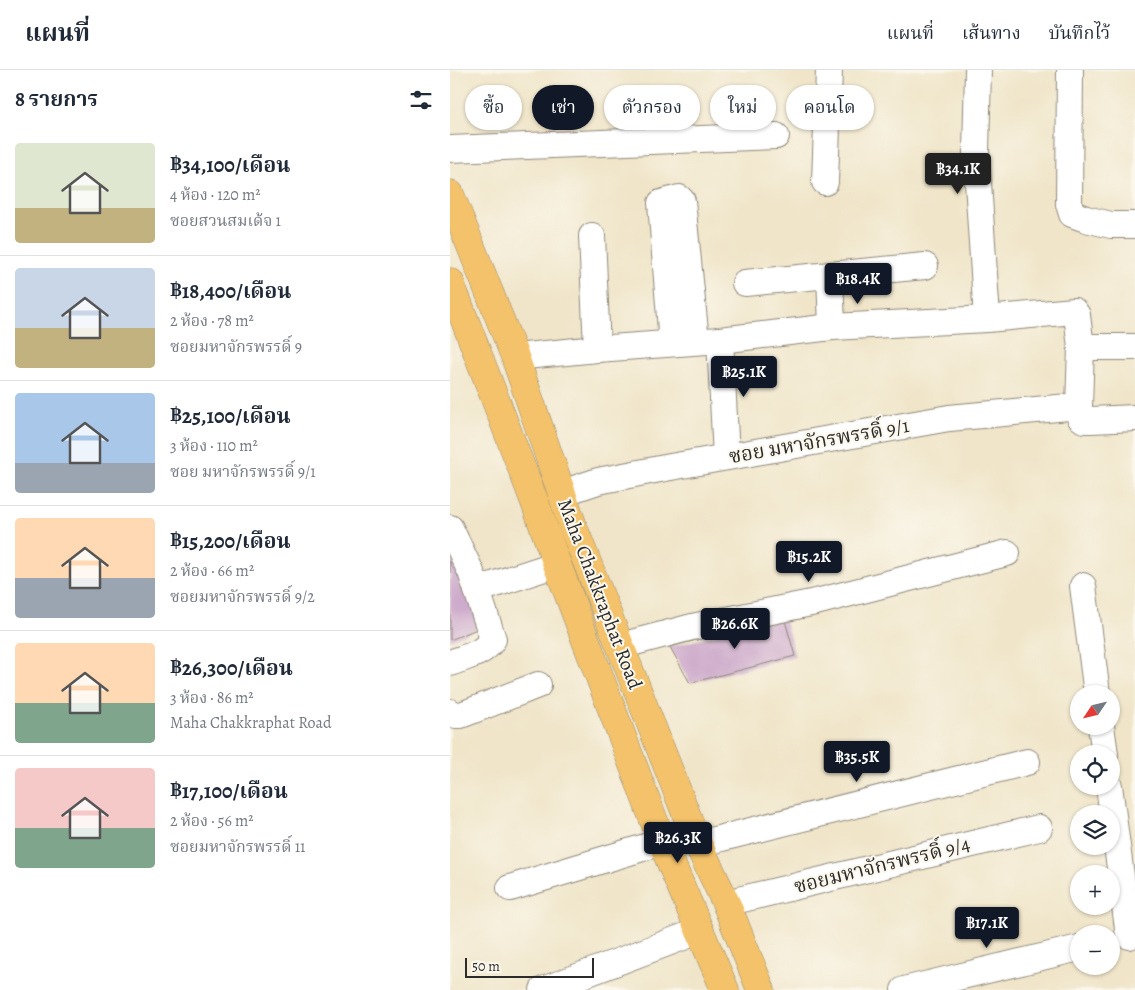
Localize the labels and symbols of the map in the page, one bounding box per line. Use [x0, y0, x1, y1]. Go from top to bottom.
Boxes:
pin: ฿34.1K [917, 152, 999, 195]
pin: ฿18.4K [817, 262, 899, 305]
pin: ฿25.1K [703, 356, 785, 398]
street label: ซอย มหาจักรพรรดิ์ 9/1 [727, 410, 911, 470]
street label: Maha Chakkraphat Road [551, 495, 649, 693]
pin: ฿15.2K [768, 540, 850, 583]
pin: ฿26.6K [694, 608, 776, 650]
north arrow [1070, 685, 1120, 735]
pin: ฿35.5K [816, 740, 898, 783]
pin: ฿26.3K [637, 822, 719, 864]
street label: ซอยมหาจักรพรรดิ์ 9/4 [791, 829, 973, 900]
pin: ฿17.1K [946, 906, 1028, 949]
scale bar [465, 955, 594, 978]

